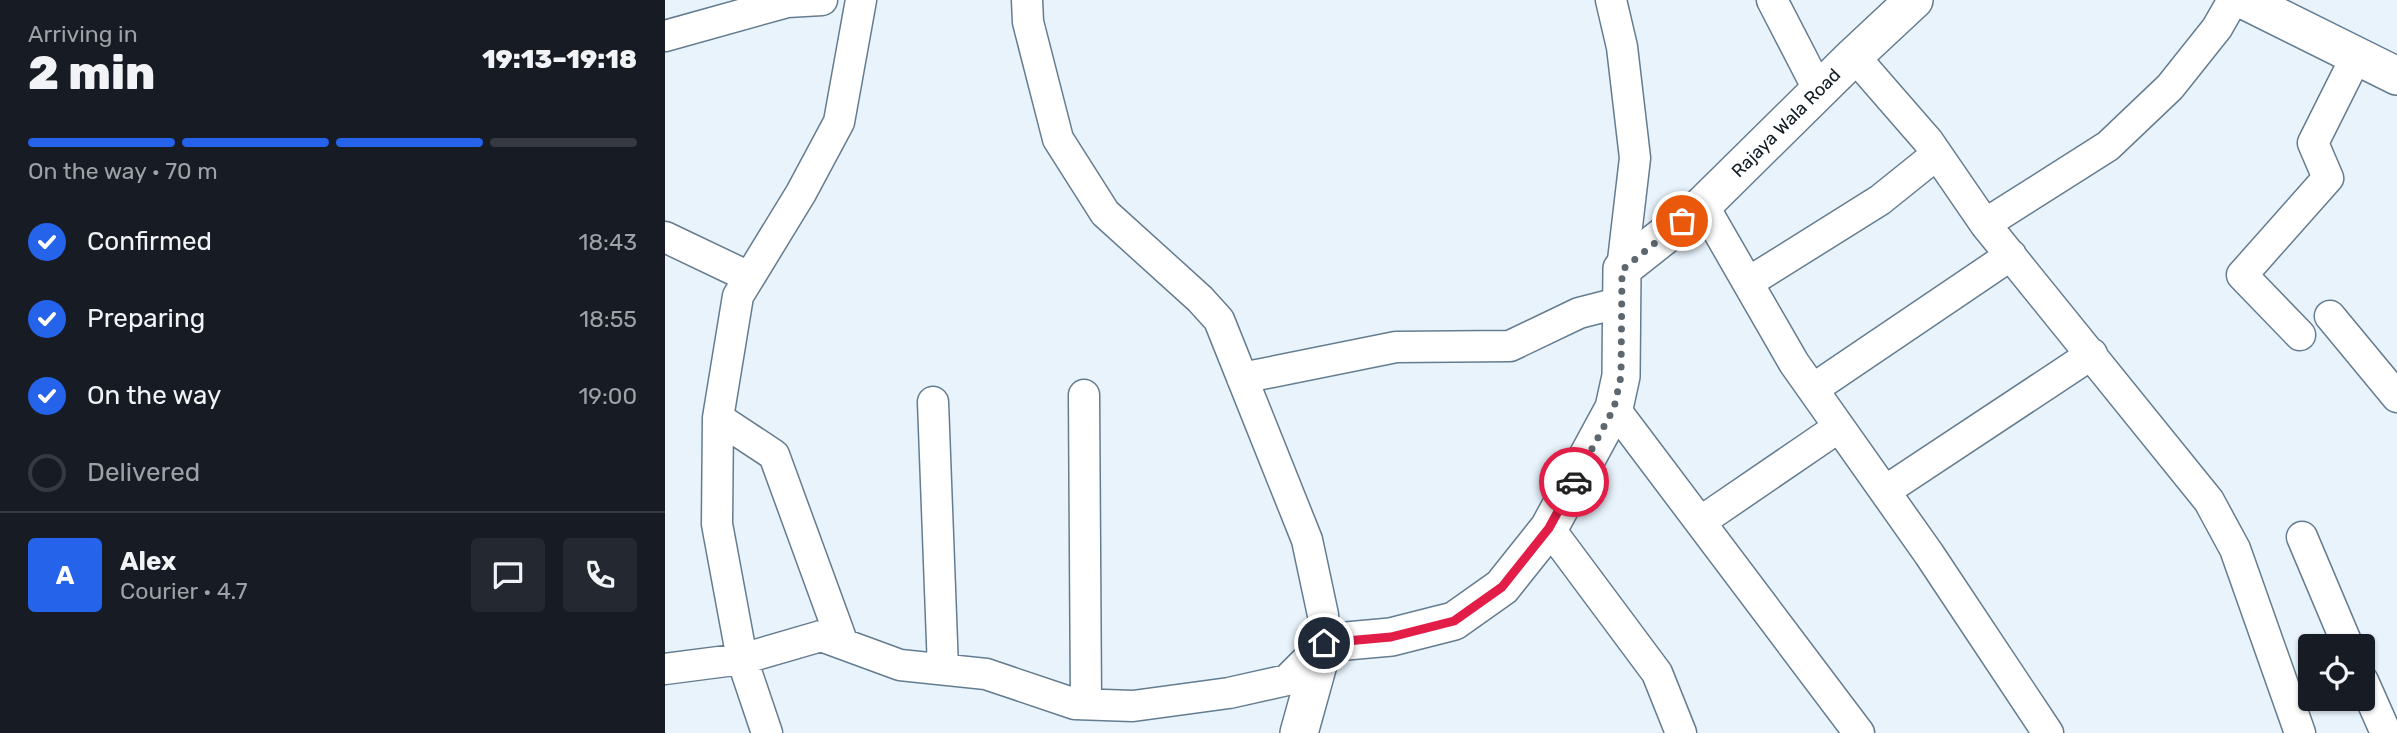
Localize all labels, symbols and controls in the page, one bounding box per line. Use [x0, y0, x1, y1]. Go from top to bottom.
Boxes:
text: Arriving in [28, 20, 138, 48]
text: 19:13–19:18 [482, 44, 637, 75]
text: 2 min [28, 46, 155, 101]
street label: Rajaya Wala Road [1727, 64, 1845, 182]
text: On the way · 70 m [28, 157, 218, 185]
pin [1652, 191, 1712, 251]
icon: bag [1663, 202, 1701, 240]
icon: check [28, 223, 66, 261]
text: Confirmed [87, 226, 212, 257]
text: 18:43 [579, 228, 637, 256]
icon: check [28, 300, 66, 338]
text: Preparing [87, 303, 205, 334]
text: 18:55 [579, 305, 637, 333]
icon: check [28, 377, 66, 415]
text: On the way [87, 380, 221, 411]
text: 19:00 [578, 382, 637, 410]
courier [1539, 447, 1609, 517]
text: Delivered [87, 457, 200, 488]
icon: car [1555, 463, 1593, 501]
button: chat [471, 538, 545, 612]
button: phone [563, 538, 637, 612]
text: Alex [120, 546, 176, 577]
text: A [56, 560, 74, 591]
text: Courier · 4.7 [120, 577, 247, 605]
pin [1294, 613, 1354, 673]
icon: home [1305, 624, 1343, 662]
map controls [2298, 634, 2375, 711]
button: locate [2298, 634, 2375, 711]

